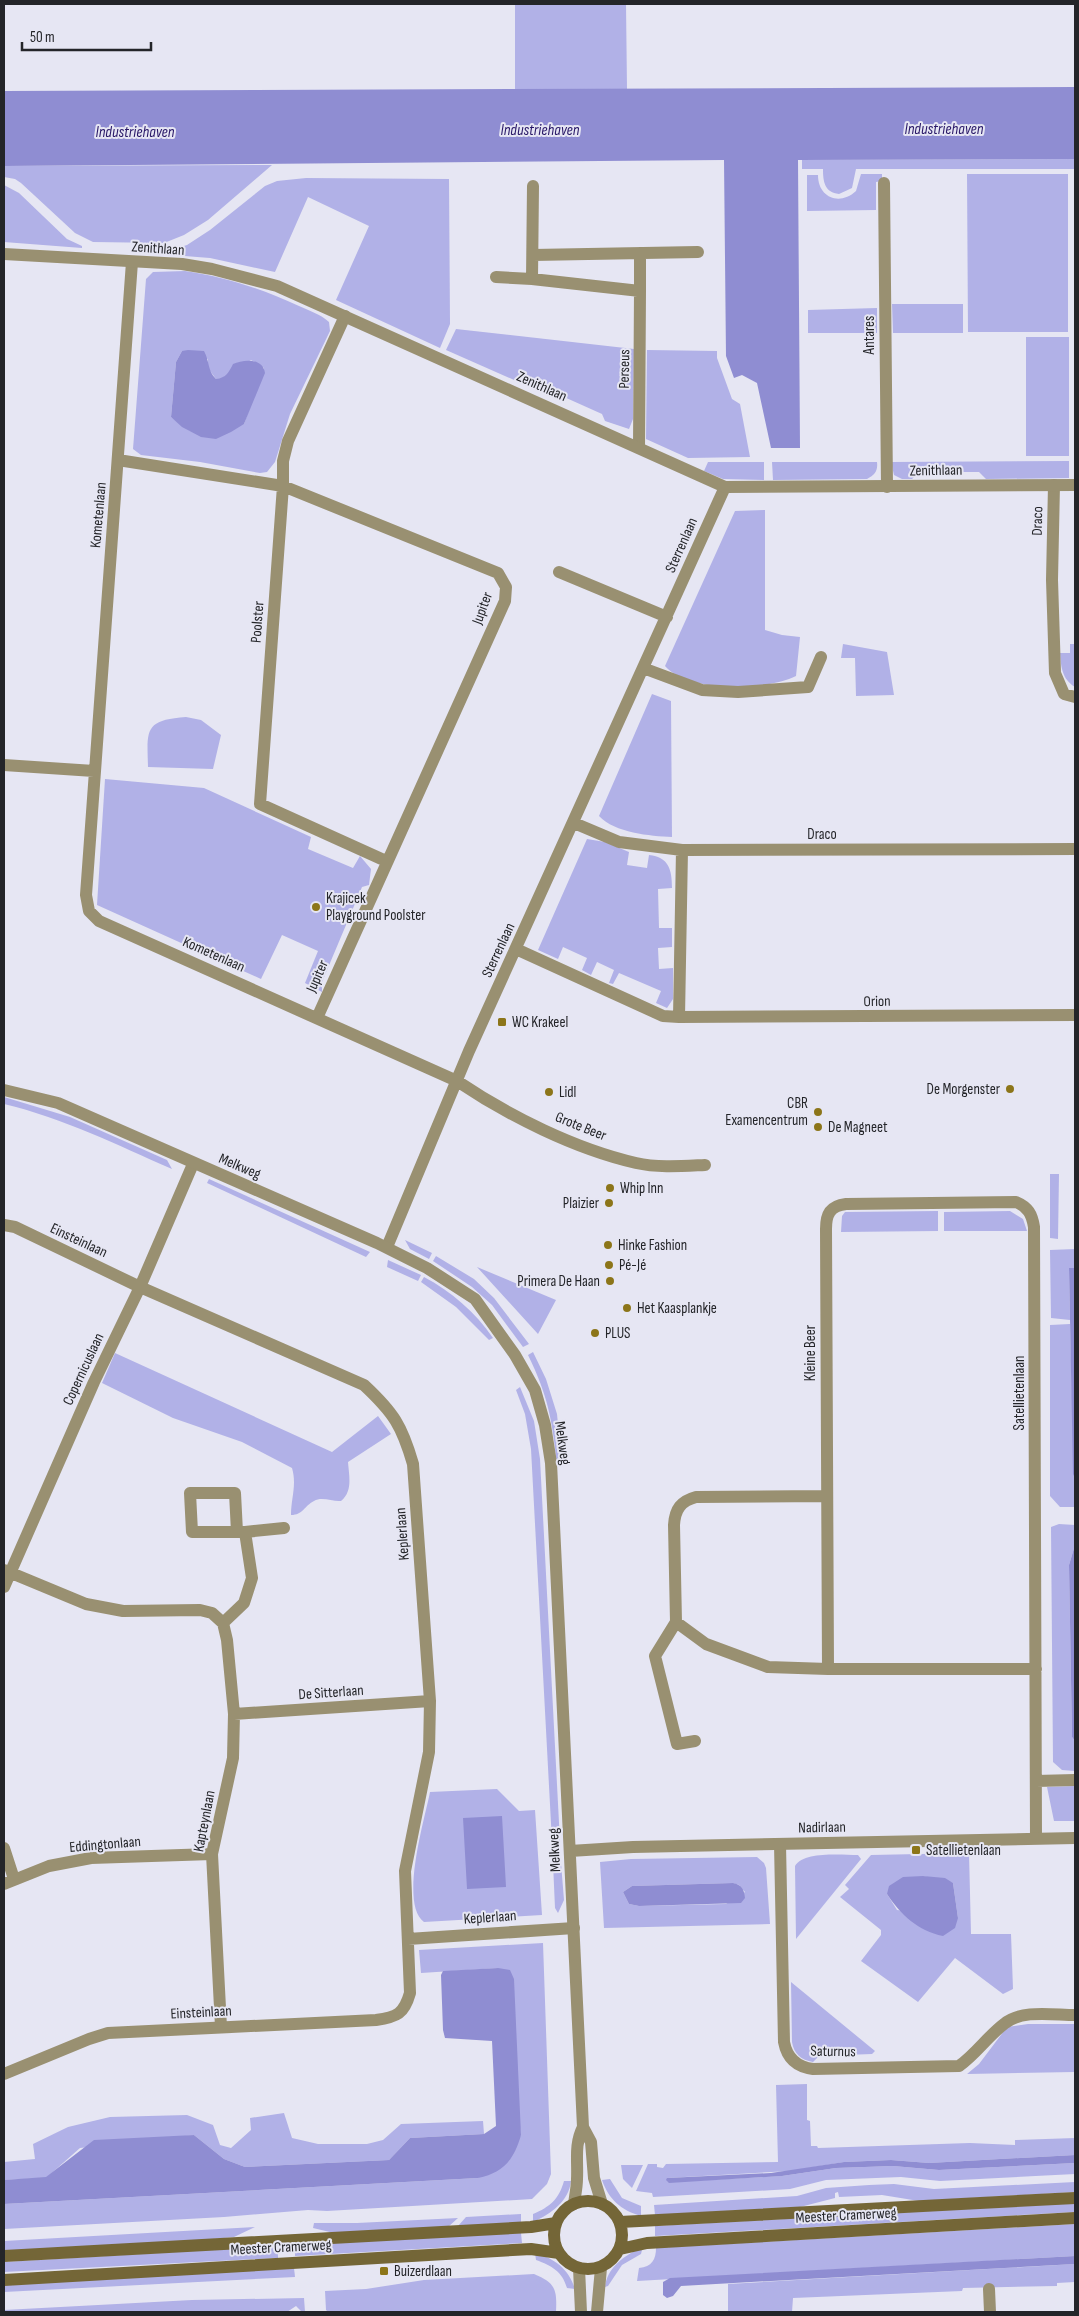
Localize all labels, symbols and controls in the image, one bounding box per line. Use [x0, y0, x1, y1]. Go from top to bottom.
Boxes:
scale bar [22, 20, 151, 52]
text: 50 m [30, 28, 55, 47]
water label: Industriehaven [904, 120, 984, 139]
water label: Industriehaven [500, 121, 580, 140]
water label: Industriehaven [95, 123, 175, 142]
street label: Zenithlaan [131, 237, 185, 260]
street label: Antares [860, 316, 879, 356]
street label: Perseus [615, 349, 634, 389]
street label: Zenithlaan [514, 367, 570, 406]
street label: Zenithlaan [909, 461, 963, 480]
street label: Kometenlaan [86, 481, 111, 549]
street label: Draco [1028, 506, 1047, 536]
street label: Sterrenlaan [661, 515, 702, 576]
street label: Jupiter [468, 589, 497, 628]
street label: Poolster [247, 600, 268, 644]
street label: Draco [807, 825, 837, 844]
place label: Krajicek Playground Poolster [326, 889, 426, 925]
marker: Krajicek Playground Poolster [310, 901, 322, 913]
street label: Sterrenlaan [477, 920, 519, 981]
street label: Kometenlaan [180, 932, 248, 977]
street label: Jupiter [302, 957, 333, 996]
street label: Orion [863, 992, 891, 1011]
place label: WC Krakeel [512, 1013, 568, 1032]
marker: WC Krakeel [496, 1016, 508, 1028]
place label: De Morgenster [927, 1080, 1001, 1099]
place label: Lidl [559, 1083, 576, 1102]
marker: De Morgenster [1004, 1083, 1016, 1095]
marker: Lidl [543, 1086, 555, 1098]
place label: CBR Examencentrum [725, 1094, 808, 1130]
marker: CBR Examencentrum [812, 1106, 824, 1118]
street label: Grote Beer [552, 1108, 610, 1146]
place label: De Magneet [828, 1118, 888, 1137]
marker: De Magneet [812, 1121, 824, 1133]
street label: Melkweg [216, 1149, 264, 1184]
place label: Whip Inn [620, 1179, 663, 1198]
marker: Whip Inn [604, 1182, 616, 1194]
place label: Plaizier [563, 1194, 600, 1213]
marker: Plaizier [603, 1197, 615, 1209]
street label: Einsteinlaan [47, 1219, 111, 1262]
place label: Hinke Fashion [618, 1236, 687, 1255]
marker: Hinke Fashion [602, 1239, 614, 1251]
place label: Pé-Jé [619, 1256, 646, 1275]
marker: Pé-Jé [603, 1259, 615, 1271]
place label: Primera De Haan [517, 1272, 600, 1291]
marker: Primera De Haan [604, 1275, 616, 1287]
place label: Het Kaasplankje [637, 1299, 717, 1318]
marker: Het Kaasplankje [621, 1302, 633, 1314]
place label: PLUS [605, 1324, 631, 1343]
street label: Kleine Beer [801, 1324, 820, 1381]
marker: PLUS [589, 1327, 601, 1339]
street label: Copernicuslaan [58, 1330, 108, 1408]
street label: Satellietenlaan [1010, 1355, 1029, 1431]
street label: Melkweg [550, 1420, 575, 1466]
street label: Keplerlaan [391, 1507, 414, 1561]
street label: De Sitterlaan [298, 1681, 364, 1704]
street label: Kapteynlaan [189, 1789, 220, 1853]
street label: Nadirlaan [798, 1818, 846, 1837]
street label: Melkweg [544, 1828, 565, 1872]
street label: Eddingtonlaan [69, 1832, 142, 1857]
place label: Satellietenlaan [926, 1841, 1001, 1860]
marker: Satellietenlaan [910, 1844, 922, 1856]
street label: Keplerlaan [463, 1906, 517, 1929]
street label: Einsteinlaan [170, 2001, 232, 2024]
street label: Saturnus [810, 2042, 856, 2061]
street label: Meester Cramerweg [795, 2203, 897, 2228]
street label: Meester Cramerweg [230, 2235, 332, 2260]
place label: Buizerdlaan [394, 2262, 452, 2281]
marker: Buizerdlaan [378, 2265, 390, 2277]

